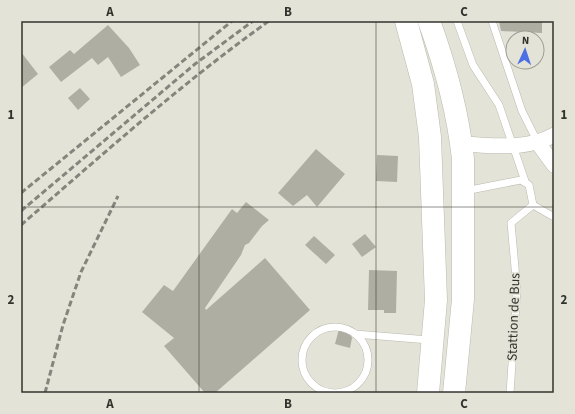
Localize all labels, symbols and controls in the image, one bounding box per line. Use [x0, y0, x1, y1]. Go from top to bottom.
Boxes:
text: A [105, 3, 114, 21]
text: B [284, 3, 292, 21]
text: C [460, 3, 468, 21]
north arrow [505, 30, 545, 70]
text: N [521, 33, 530, 48]
text: 1 [8, 106, 15, 124]
text: 1 [561, 106, 568, 124]
street label: Stattion de Bus [502, 272, 526, 362]
text: 2 [8, 291, 15, 309]
text: 2 [561, 291, 568, 309]
text: A [105, 395, 114, 413]
text: B [284, 395, 292, 413]
text: C [460, 395, 468, 413]

